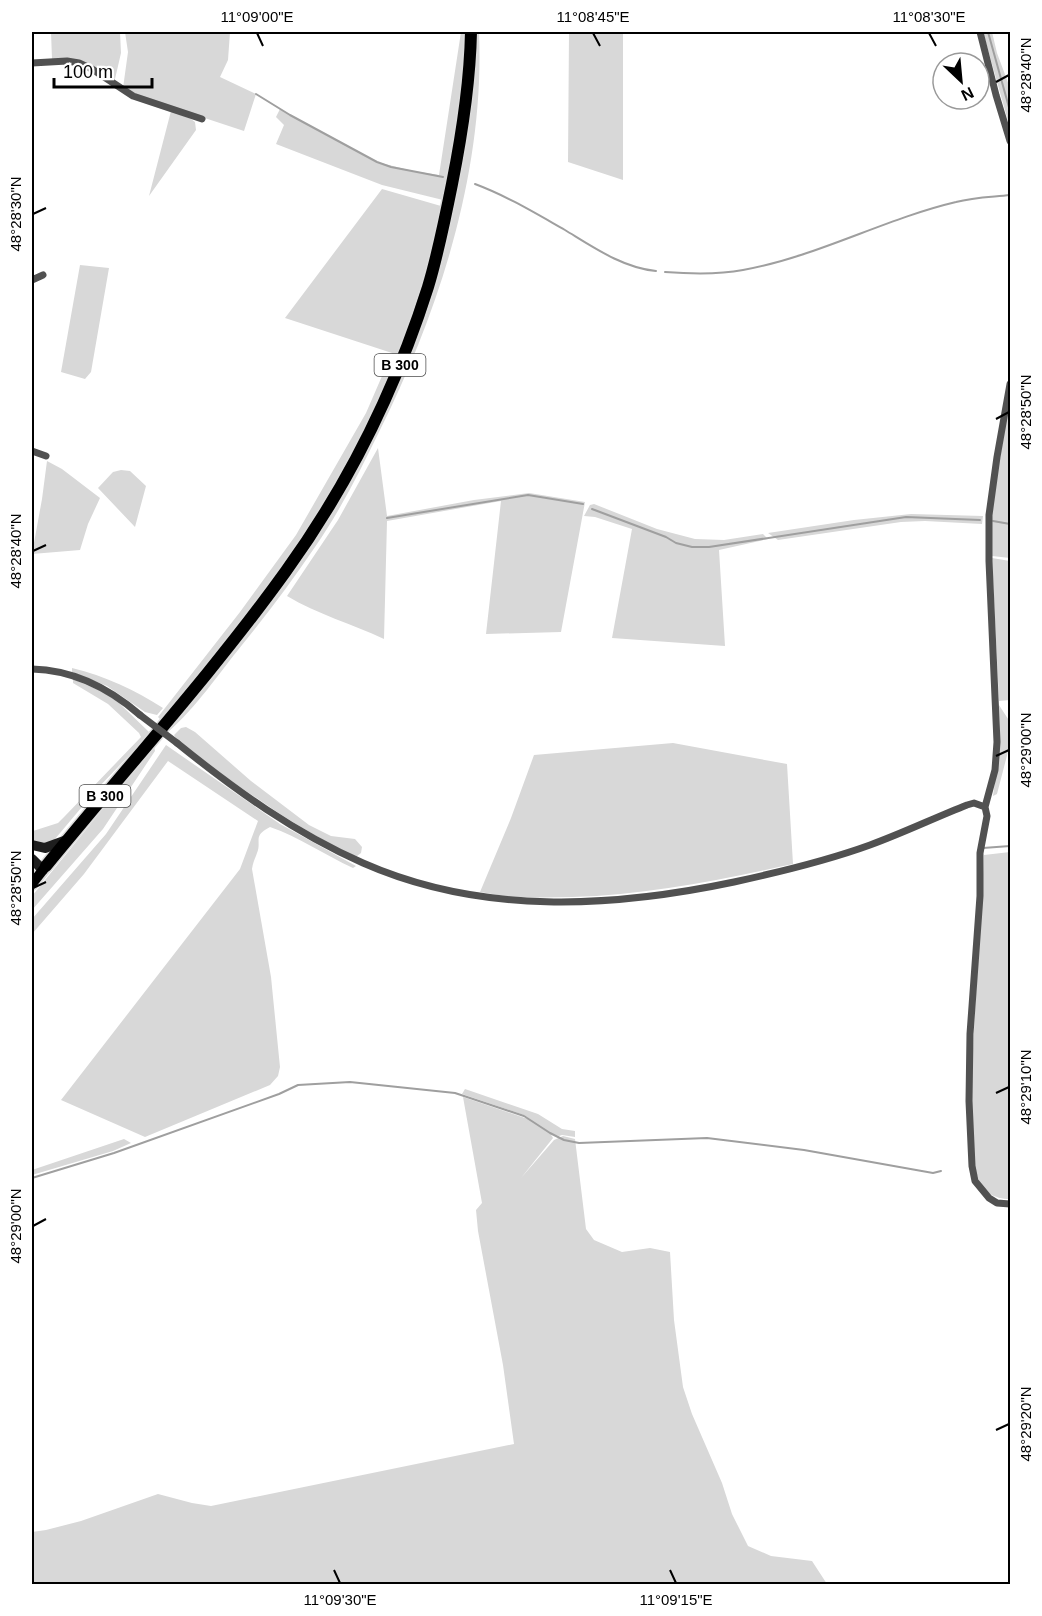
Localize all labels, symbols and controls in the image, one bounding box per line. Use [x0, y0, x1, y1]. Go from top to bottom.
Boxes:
text: 11°09'00"E [220, 8, 294, 25]
text: 11°08'45"E [556, 8, 630, 25]
text: 11°08'30"E [892, 8, 966, 25]
text: 48°28'40"N [1017, 37, 1034, 113]
scale bar [54, 51, 152, 89]
north arrow [931, 51, 991, 111]
text: 100 m [63, 62, 113, 82]
text: N [958, 84, 976, 104]
text: 48°28'30"N [7, 176, 24, 252]
road number: B 300 [374, 354, 426, 376]
text: 48°28'50"N [1017, 374, 1034, 450]
text: 48°28'40"N [7, 513, 24, 589]
text: 48°29'00"N [1017, 712, 1034, 788]
road number: B 300 [80, 785, 130, 807]
text: 48°28'50"N [7, 850, 24, 926]
text: 48°29'10"N [1017, 1049, 1034, 1125]
text: 48°29'00"N [7, 1188, 24, 1264]
text: 48°29'20"N [1017, 1386, 1034, 1462]
text: 11°09'30"E [303, 1591, 377, 1608]
text: 11°09'15"E [639, 1591, 713, 1608]

